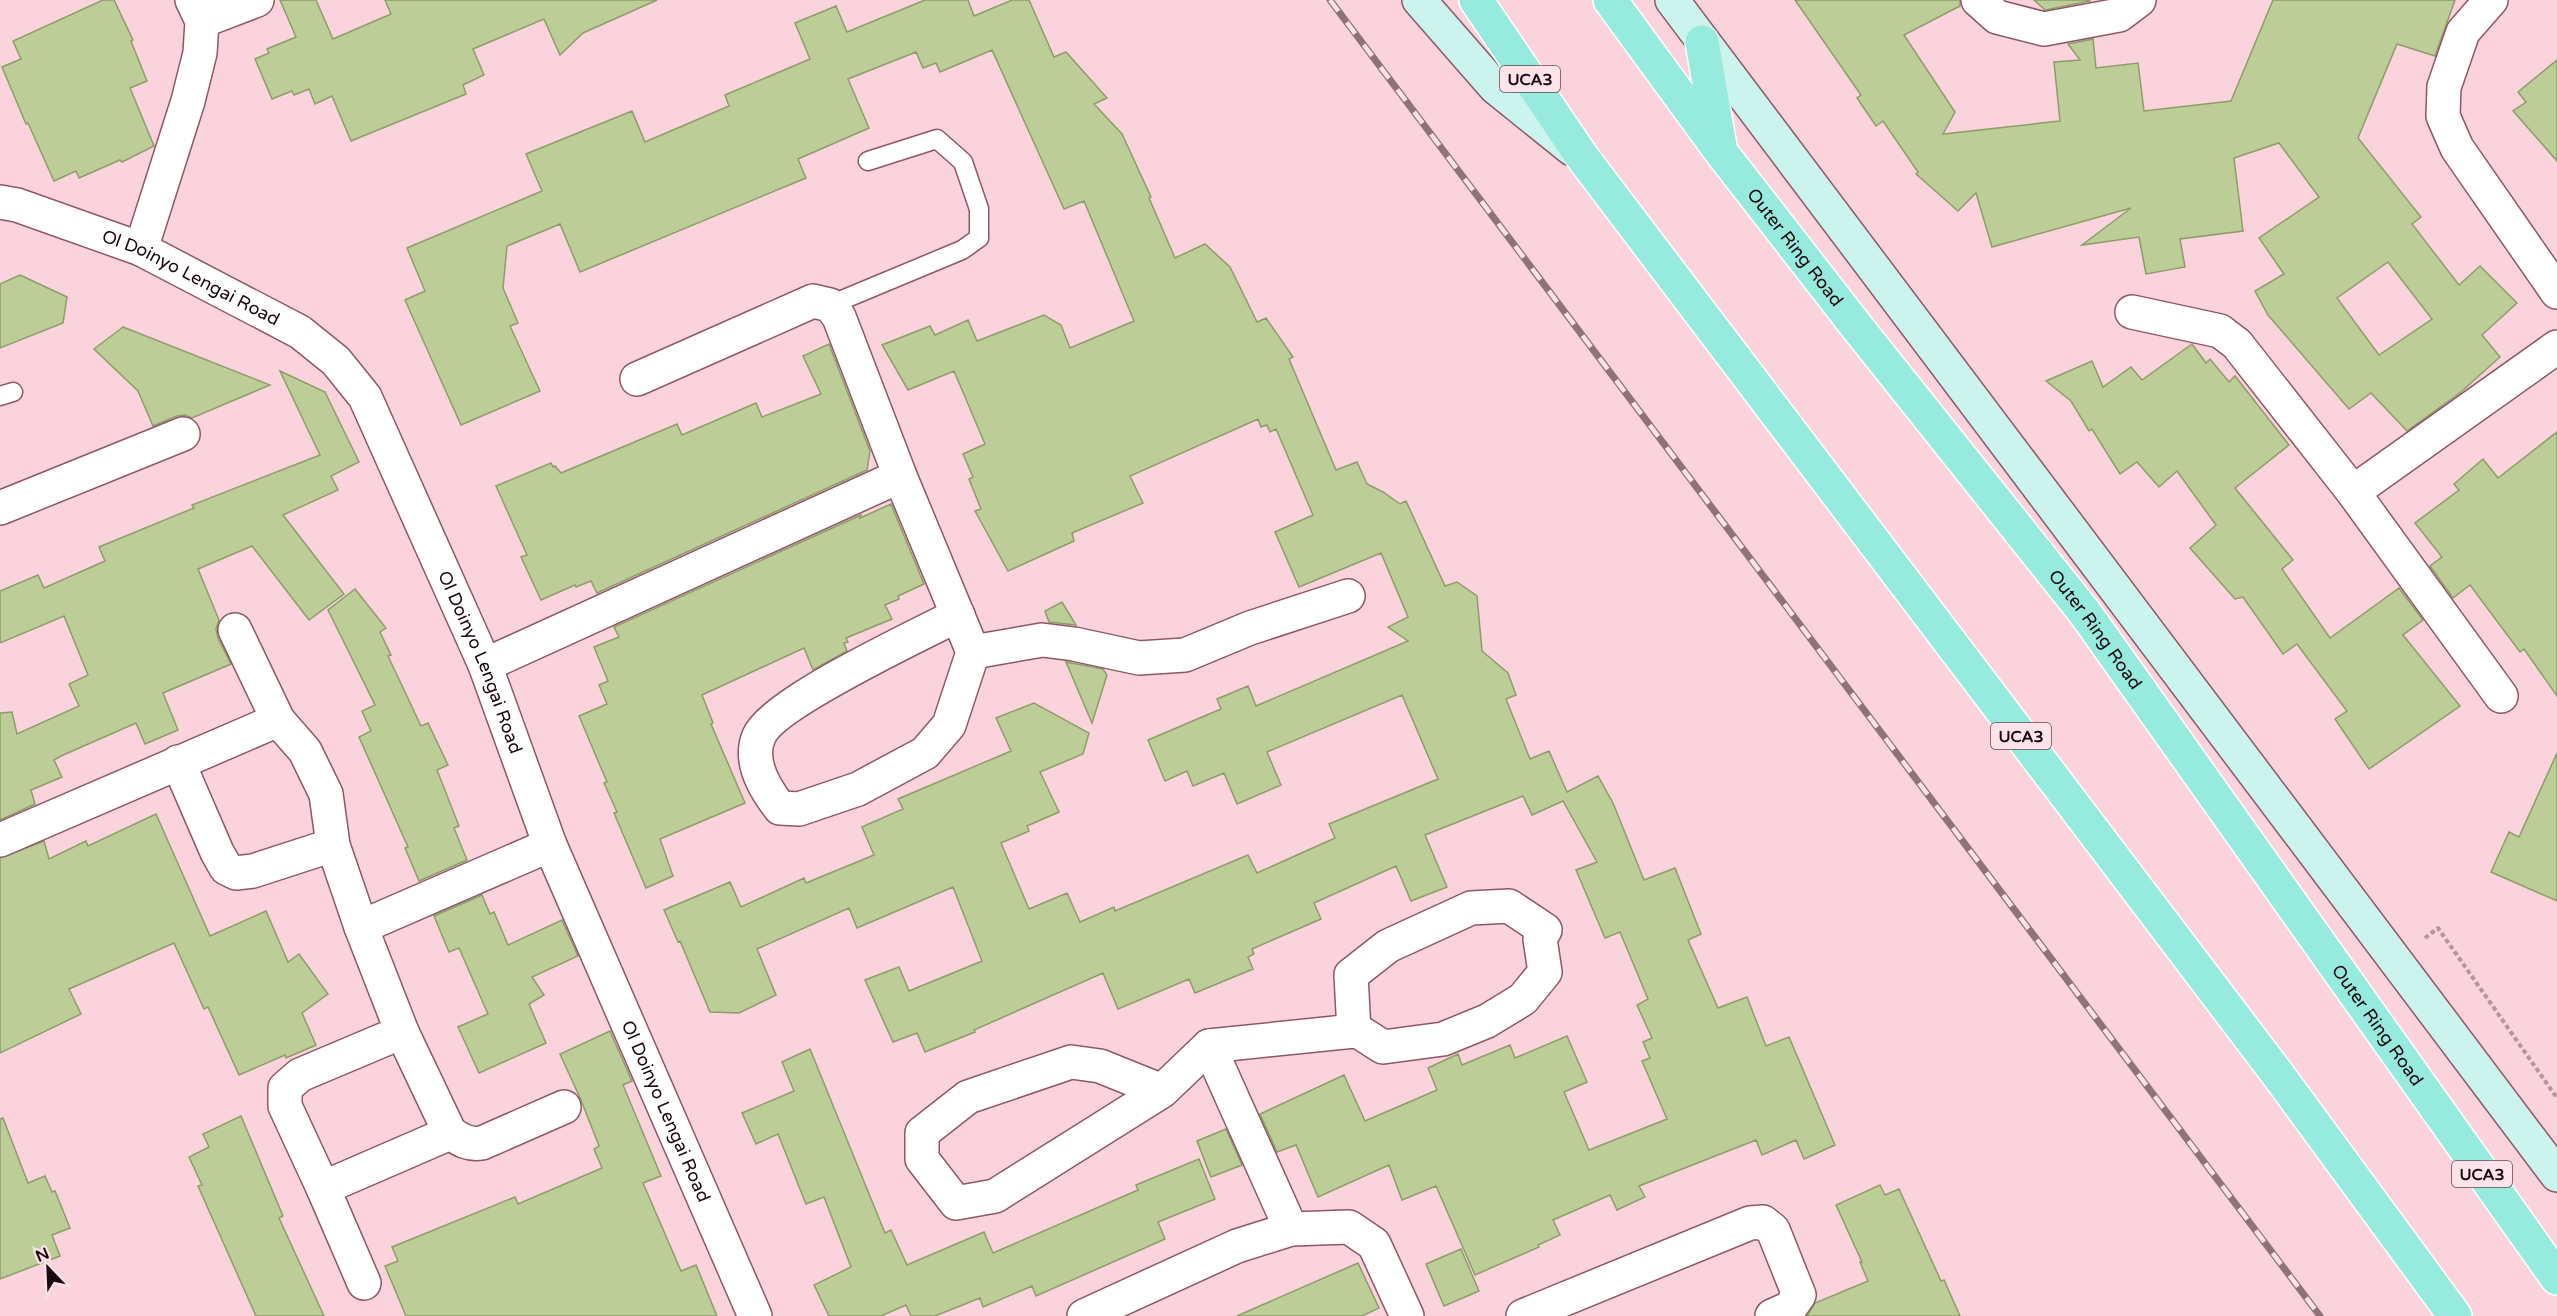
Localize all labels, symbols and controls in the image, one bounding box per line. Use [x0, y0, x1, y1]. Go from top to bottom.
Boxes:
road number: UCA3 [1500, 66, 1560, 92]
street label: Outer Ring Road [1742, 184, 1848, 311]
street label: Ol Doinyo Lengai Road [99, 225, 284, 330]
street label: Outer Ring Road [2044, 565, 2147, 694]
street label: Ol Doinyo Lengai Road [433, 567, 527, 757]
road number: UCA3 [1991, 723, 2051, 749]
street label: Outer Ring Road [2327, 960, 2428, 1090]
street label: Ol Doinyo Lengai Road [617, 1017, 715, 1205]
road number: UCA3 [2452, 1161, 2512, 1187]
north arrow [18, 1238, 78, 1298]
text: N [33, 1243, 52, 1267]

